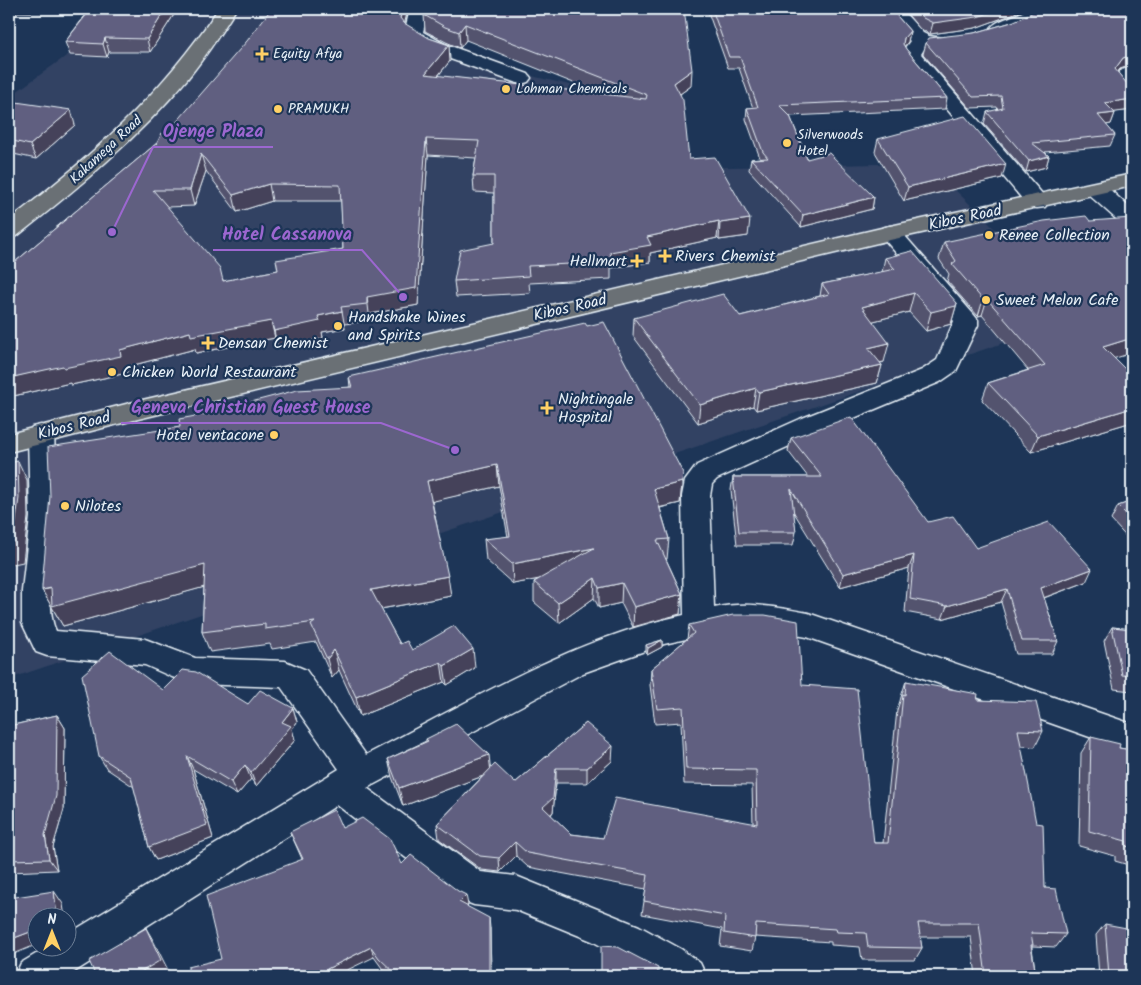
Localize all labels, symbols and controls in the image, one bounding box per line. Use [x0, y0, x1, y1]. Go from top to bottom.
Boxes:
place label: Equity Afya [273, 43, 342, 65]
marker: Equity Afya [255, 47, 269, 61]
place label: Lohman Chemicals [516, 78, 627, 100]
marker: Lohman Chemicals [500, 83, 512, 95]
place label: PRAMUKH [288, 98, 349, 120]
marker: PRAMUKH [272, 103, 284, 115]
street label: Kakamega Road [65, 110, 148, 190]
callout: Ojenge Plaza [153, 114, 273, 147]
text: Ojenge Plaza [163, 118, 263, 147]
place label: Silverwoods Hotel [797, 124, 863, 162]
marker: Silverwoods Hotel [781, 137, 793, 149]
street label: Kibos Road [926, 198, 1005, 238]
callout: Hotel Cassanova [213, 217, 362, 250]
text: Hotel Cassanova [222, 221, 352, 250]
place label: Renee Collection [999, 223, 1110, 248]
marker: Renee Collection [983, 229, 995, 241]
place label: Rivers Chemist [675, 244, 776, 269]
place label: Hellmart [570, 249, 628, 274]
marker: Rivers Chemist [659, 250, 671, 262]
marker: Hellmart [631, 255, 643, 267]
street label: Kibos Road [531, 287, 610, 329]
place label: Sweet Melon Cafe [996, 288, 1119, 313]
marker: Sweet Melon Cafe [980, 294, 992, 306]
place label: Handshake Wines and Spirits [348, 305, 466, 348]
marker: Handshake Wines and Spirits [332, 320, 344, 332]
place label: Densan Chemist [218, 331, 329, 356]
marker: Densan Chemist [202, 337, 214, 349]
place label: Chicken World Restaurant [122, 360, 297, 385]
marker: Chicken World Restaurant [106, 366, 118, 378]
place label: Nightingale Hospital [558, 387, 634, 430]
callout: Geneva Christian Guest House [121, 390, 381, 423]
text: Geneva Christian Guest House [131, 394, 371, 423]
marker: Nightingale Hospital [540, 401, 554, 415]
street label: Kibos Road [35, 405, 114, 447]
place label: Hotel ventacone [156, 423, 264, 448]
marker: Hotel ventacone [268, 429, 280, 441]
place label: Nilotes [75, 494, 121, 519]
marker: Nilotes [59, 500, 71, 512]
north arrow [28, 908, 78, 958]
text: N [48, 909, 57, 931]

